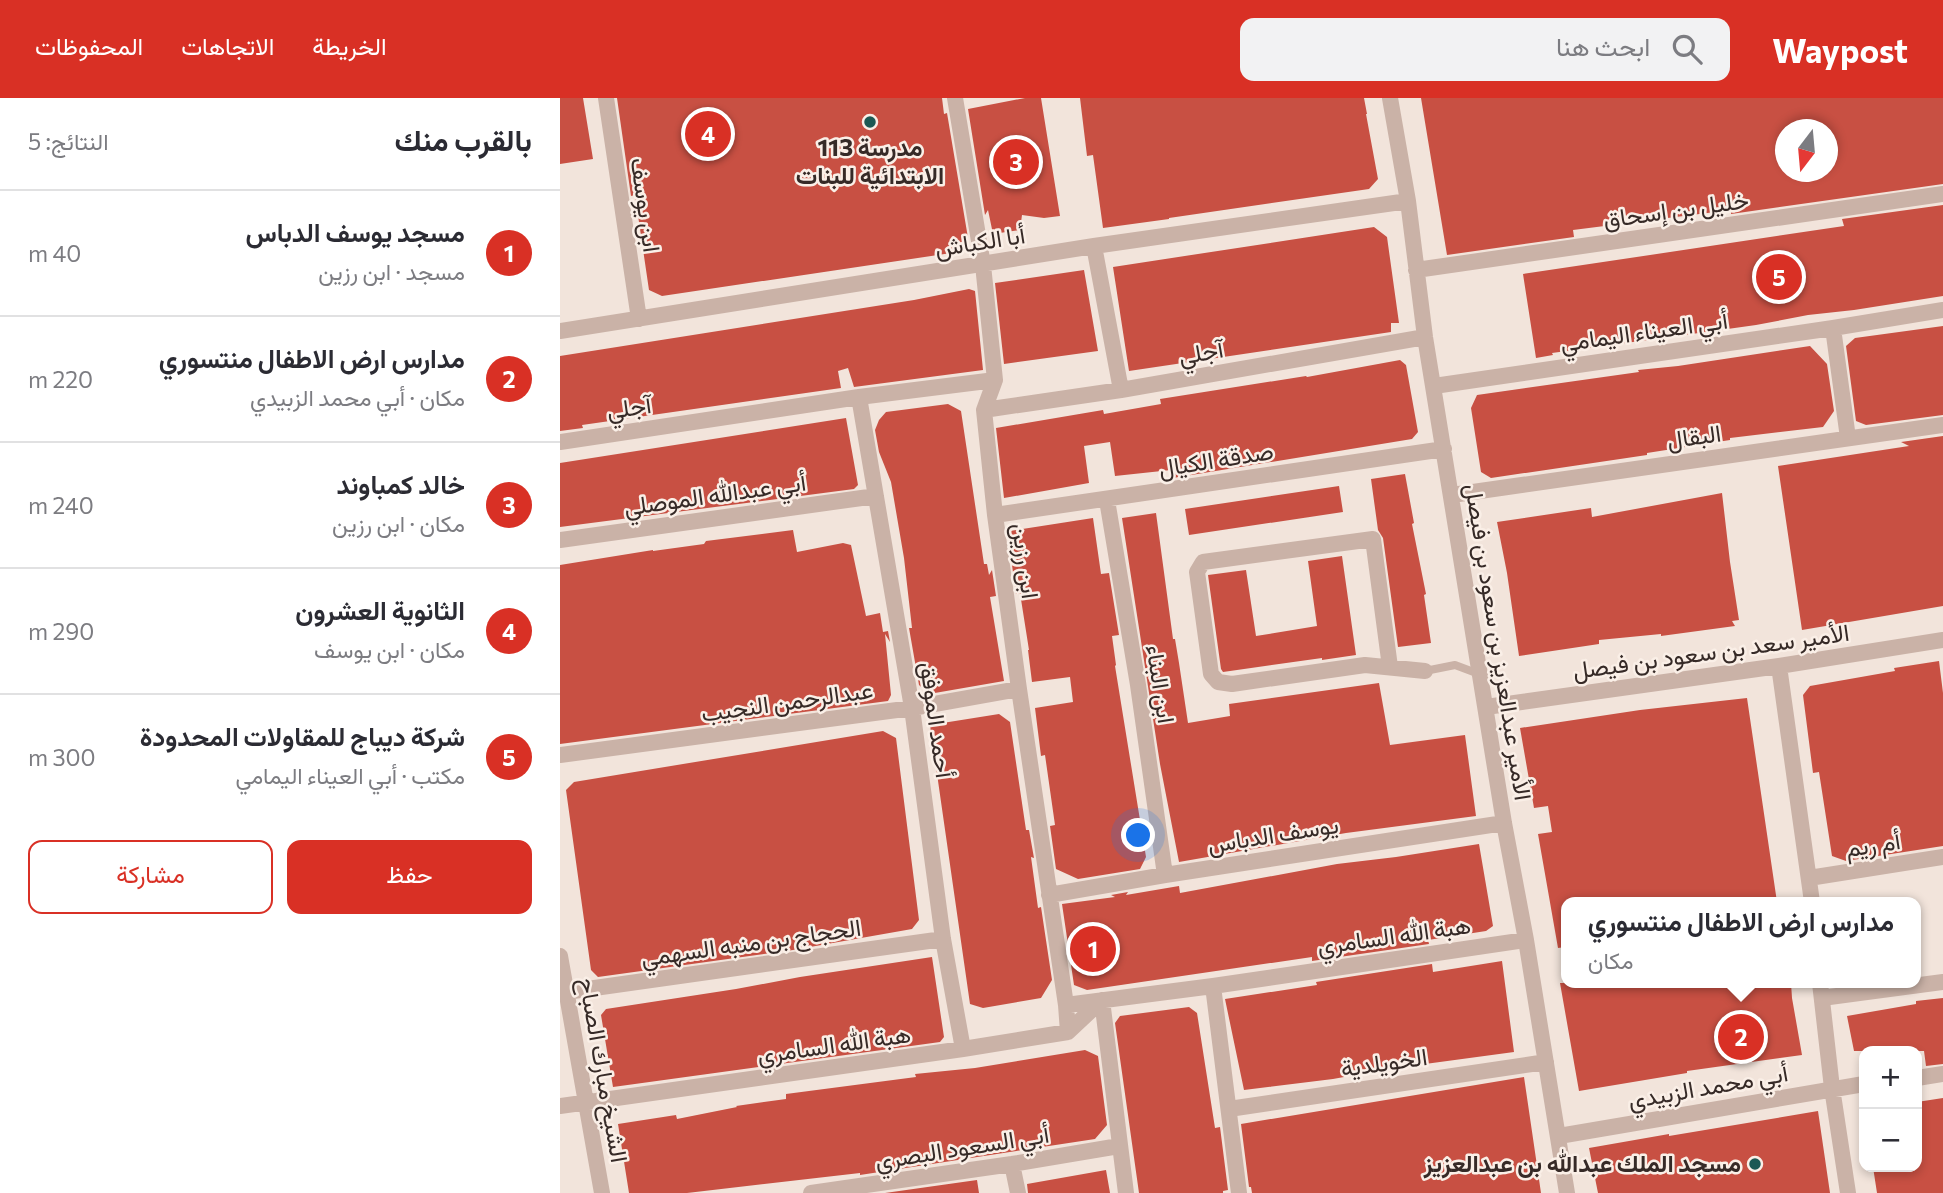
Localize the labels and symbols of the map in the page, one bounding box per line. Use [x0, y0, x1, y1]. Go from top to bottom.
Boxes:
pin: 4 [685, 108, 731, 160]
marker: مدرسة 113 الابتدائية للبنات [862, 114, 878, 130]
north arrow [1775, 119, 1838, 182]
place label: مدرسة 113 الابتدائية للبنات [796, 132, 944, 190]
pin: 3 [993, 136, 1039, 188]
street label: ابن يوسف [624, 156, 667, 254]
street label: خليل بن إسحاق [1601, 184, 1751, 235]
street label: أبا الكباش [932, 219, 1028, 263]
pin: 5 [1756, 251, 1802, 303]
street label: أبي العيناء اليمامي [1558, 304, 1731, 363]
street label: آجلي [1176, 333, 1229, 376]
street label: آجلي [605, 389, 656, 430]
street label: البقال [1665, 417, 1723, 455]
street label: صدقة الكيال [1156, 435, 1275, 483]
street label: أبي عبدالله الموصلي [622, 466, 809, 527]
street label: الأمير عبدالعزيز بن سعود بن فيصل [1458, 481, 1539, 803]
street label: ابن رزين [1005, 521, 1046, 601]
street label: الأمير سعد بن سعود بن فيصل [1571, 617, 1851, 686]
street label: ابن البناء [1140, 642, 1182, 725]
street label: أحمد الموفق [913, 660, 960, 781]
street label: عبدالرحمن النجيب [699, 674, 875, 729]
street label: يوسف الدباس [1205, 809, 1341, 860]
your location [1121, 818, 1155, 852]
street label: أم ريم [1843, 825, 1903, 865]
street label: هبة الله السامري [1315, 909, 1473, 966]
street label: الحجاج بن منبه السهمي [639, 912, 863, 977]
pin: 1 [1070, 923, 1116, 975]
street label: الشيخ مبارك الصباح [570, 975, 635, 1165]
pin: 2 [1718, 1011, 1764, 1063]
street label: هبة الله السامري [755, 1018, 913, 1075]
street label: الخويلدية [1339, 1041, 1429, 1084]
street label: أبي محمد الزبيدي [1625, 1057, 1791, 1120]
street label: أبي السعود البصري [873, 1118, 1052, 1181]
place label: مسجد الملك عبدالله بن عبدالعزيز [1423, 1148, 1741, 1179]
marker: مسجد الملك عبدالله بن عبدالعزيز [1747, 1156, 1763, 1172]

